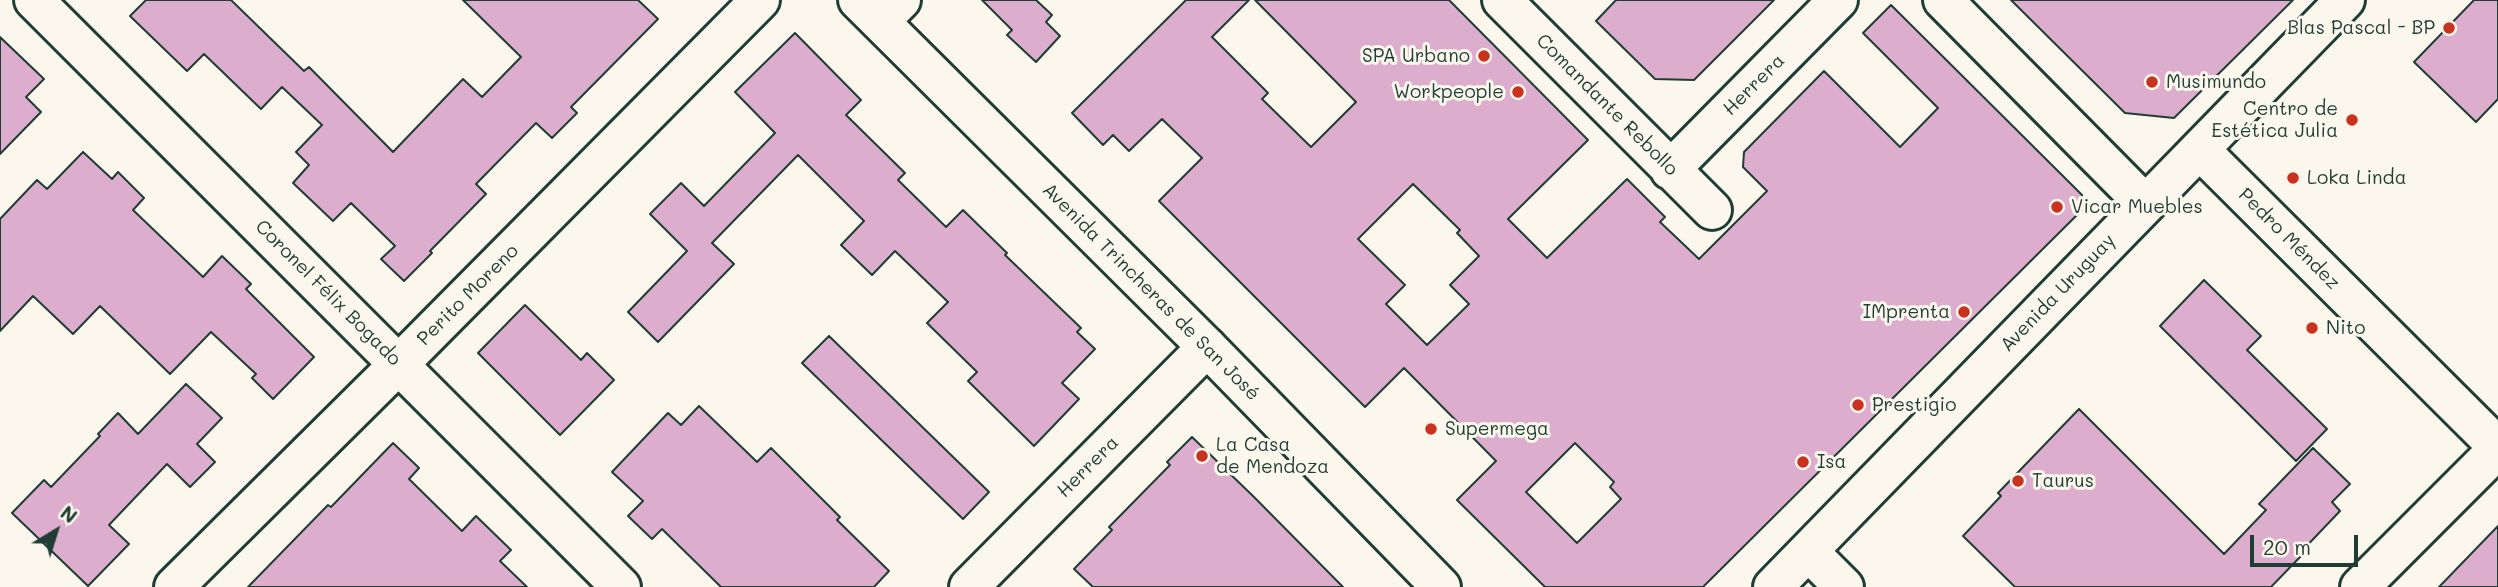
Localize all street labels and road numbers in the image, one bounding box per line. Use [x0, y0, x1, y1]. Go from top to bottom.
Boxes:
street label: Comandante Rebollo [1531, 29, 1683, 181]
street label: Herrera [1719, 50, 1789, 120]
street label: Avenida Trincheras de San José [1038, 179, 1264, 405]
street label: Pedro Méndez [2234, 184, 2344, 294]
street label: Coronel Félix Bogado [250, 215, 406, 371]
street label: Avenida Uruguay [1996, 229, 2120, 357]
street label: Perito Moreno [413, 240, 523, 350]
street label: Herrera [1053, 432, 1123, 502]

